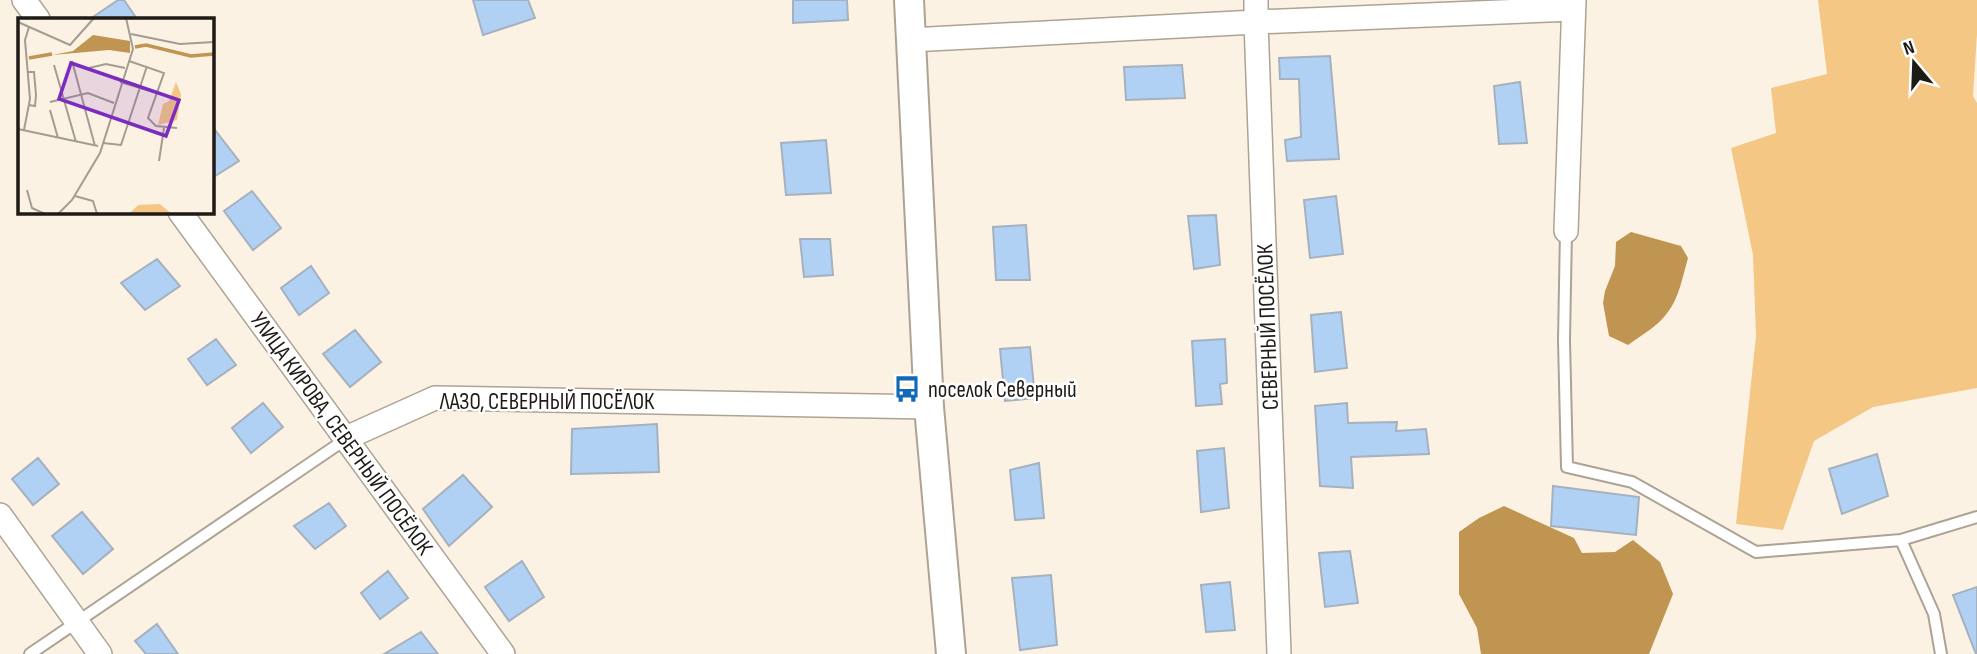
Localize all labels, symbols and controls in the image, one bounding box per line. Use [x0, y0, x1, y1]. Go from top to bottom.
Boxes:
inset map [18, 18, 214, 214]
north arrow [1879, 28, 1949, 98]
text: N [1900, 36, 1917, 61]
street label: СЕВЕРНЫЙ ПОСЁЛОК [1251, 243, 1285, 411]
street label: УЛИЦА КИРОВА, СЕВЕРНЫЙ ПОСЁЛОК [244, 307, 439, 561]
bus stop icon: поселок Северный [892, 374, 922, 404]
place label: поселок Северный [928, 376, 1077, 404]
street label: ЛАЗО, СЕВЕРНЫЙ ПОСЁЛОК [439, 388, 655, 416]

